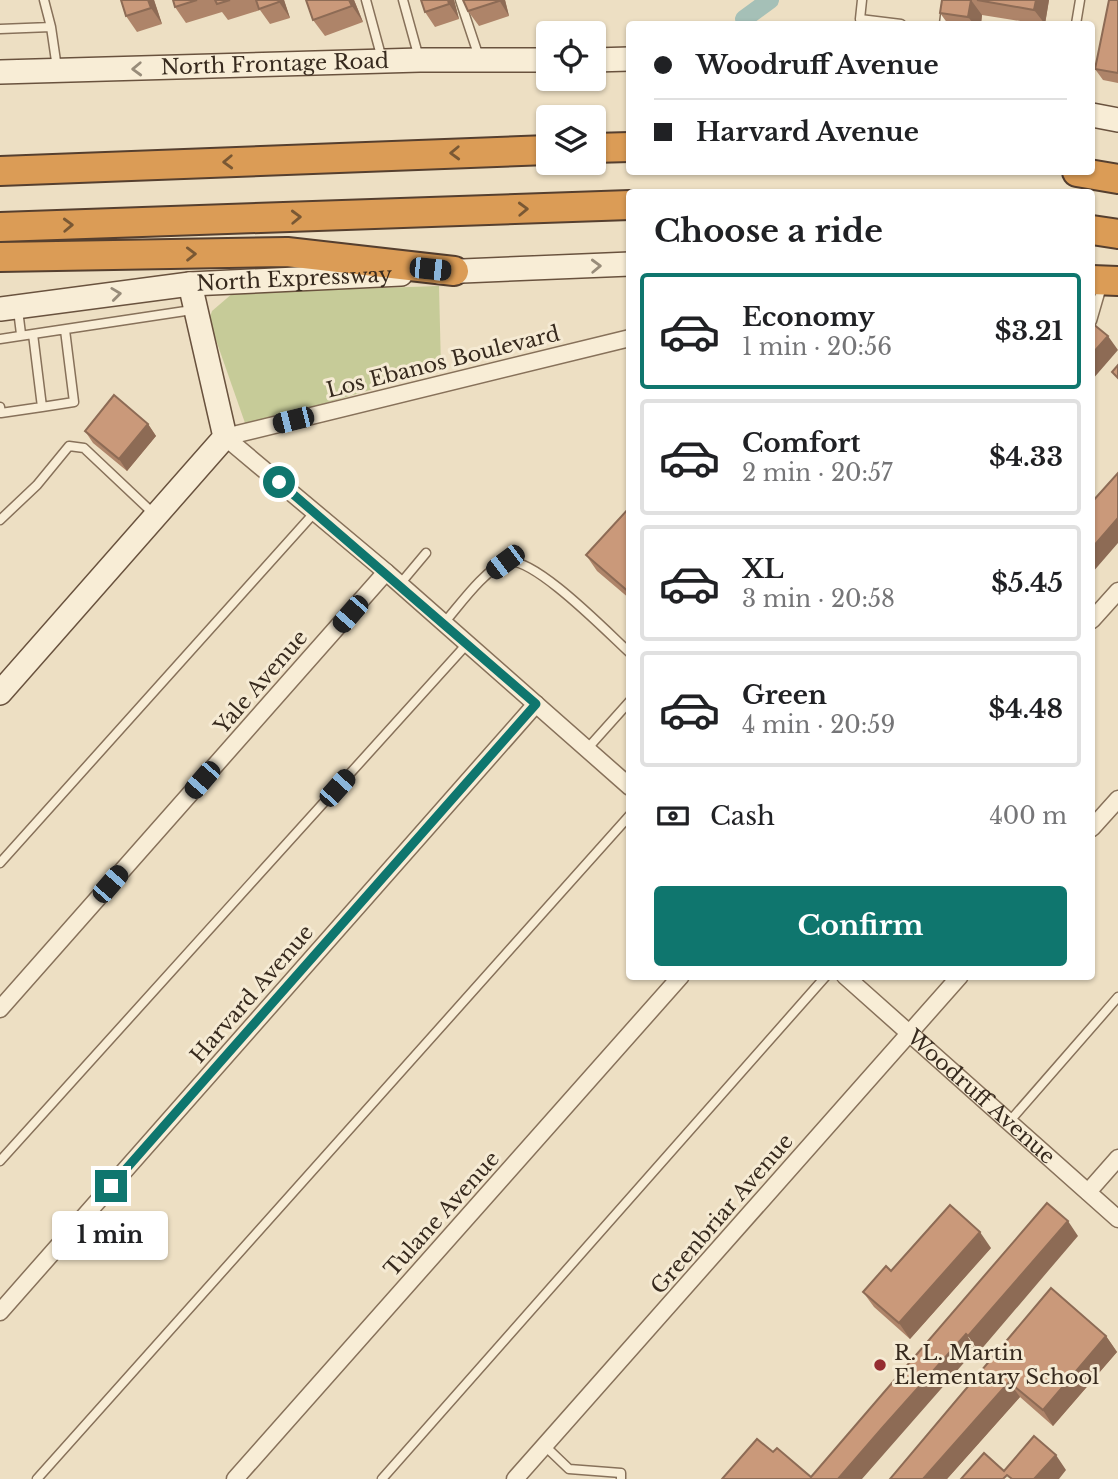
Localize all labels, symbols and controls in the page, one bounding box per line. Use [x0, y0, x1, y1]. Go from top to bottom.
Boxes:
map controls [536, 21, 606, 175]
button: locate [536, 21, 606, 91]
street label: North Frontage Road [160, 48, 389, 80]
text: Woodruff Avenue [696, 49, 939, 81]
one-way arrow [131, 61, 142, 76]
button: layers [536, 105, 606, 175]
text: Harvard Avenue [696, 116, 919, 148]
one-way arrow [449, 146, 460, 161]
one-way arrow [222, 155, 233, 170]
one-way arrow [518, 201, 529, 216]
one-way arrow [290, 209, 301, 224]
text: Choose a ride [654, 211, 883, 251]
one-way arrow [63, 217, 74, 232]
one-way arrow [186, 246, 196, 262]
car [409, 256, 452, 282]
one-way arrow [591, 258, 602, 273]
street label: North Expressway [196, 261, 393, 297]
one-way arrow [110, 287, 122, 302]
icon: car [658, 300, 721, 363]
text: Economy [742, 301, 875, 333]
text: $3.21 [995, 315, 1063, 347]
street label: Los Ebanos Boulevard [324, 320, 562, 404]
text: 1 min · 20:56 [742, 333, 892, 361]
car [271, 405, 316, 435]
icon: car [658, 426, 721, 489]
text: Comfort [742, 427, 860, 459]
text: $4.33 [989, 441, 1063, 473]
text: 2 min · 20:57 [742, 459, 893, 487]
route start [263, 466, 295, 498]
car [482, 541, 529, 583]
icon: car [658, 552, 721, 615]
text: XL [742, 553, 784, 585]
text: $5.45 [991, 567, 1063, 599]
text: 3 min · 20:58 [742, 585, 895, 613]
car [329, 591, 372, 637]
street label: Yale Avenue [208, 625, 313, 740]
icon: car [658, 678, 721, 741]
text: Green [742, 679, 827, 711]
text: $4.48 [988, 693, 1063, 725]
text: 4 min · 20:59 [742, 711, 895, 739]
car [181, 757, 224, 803]
car [316, 765, 359, 811]
icon: cash [654, 797, 692, 835]
text: Cash [710, 800, 775, 832]
text: 400 m [989, 802, 1067, 830]
car [89, 861, 132, 907]
button: Confirm [654, 886, 1067, 966]
street label: Harvard Avenue [185, 920, 319, 1068]
street label: Woodruff Avenue [901, 1024, 1060, 1170]
street label: Greenbriar Avenue [645, 1129, 799, 1299]
street label: Tulane Avenue [379, 1146, 505, 1282]
route end [95, 1170, 127, 1202]
callout: 1 min [53, 1210, 169, 1260]
text: 1 min [77, 1221, 143, 1249]
place label: R. L. Martin Elementary School [894, 1340, 1099, 1390]
marker: R. L. Martin Elementary School [872, 1357, 888, 1373]

